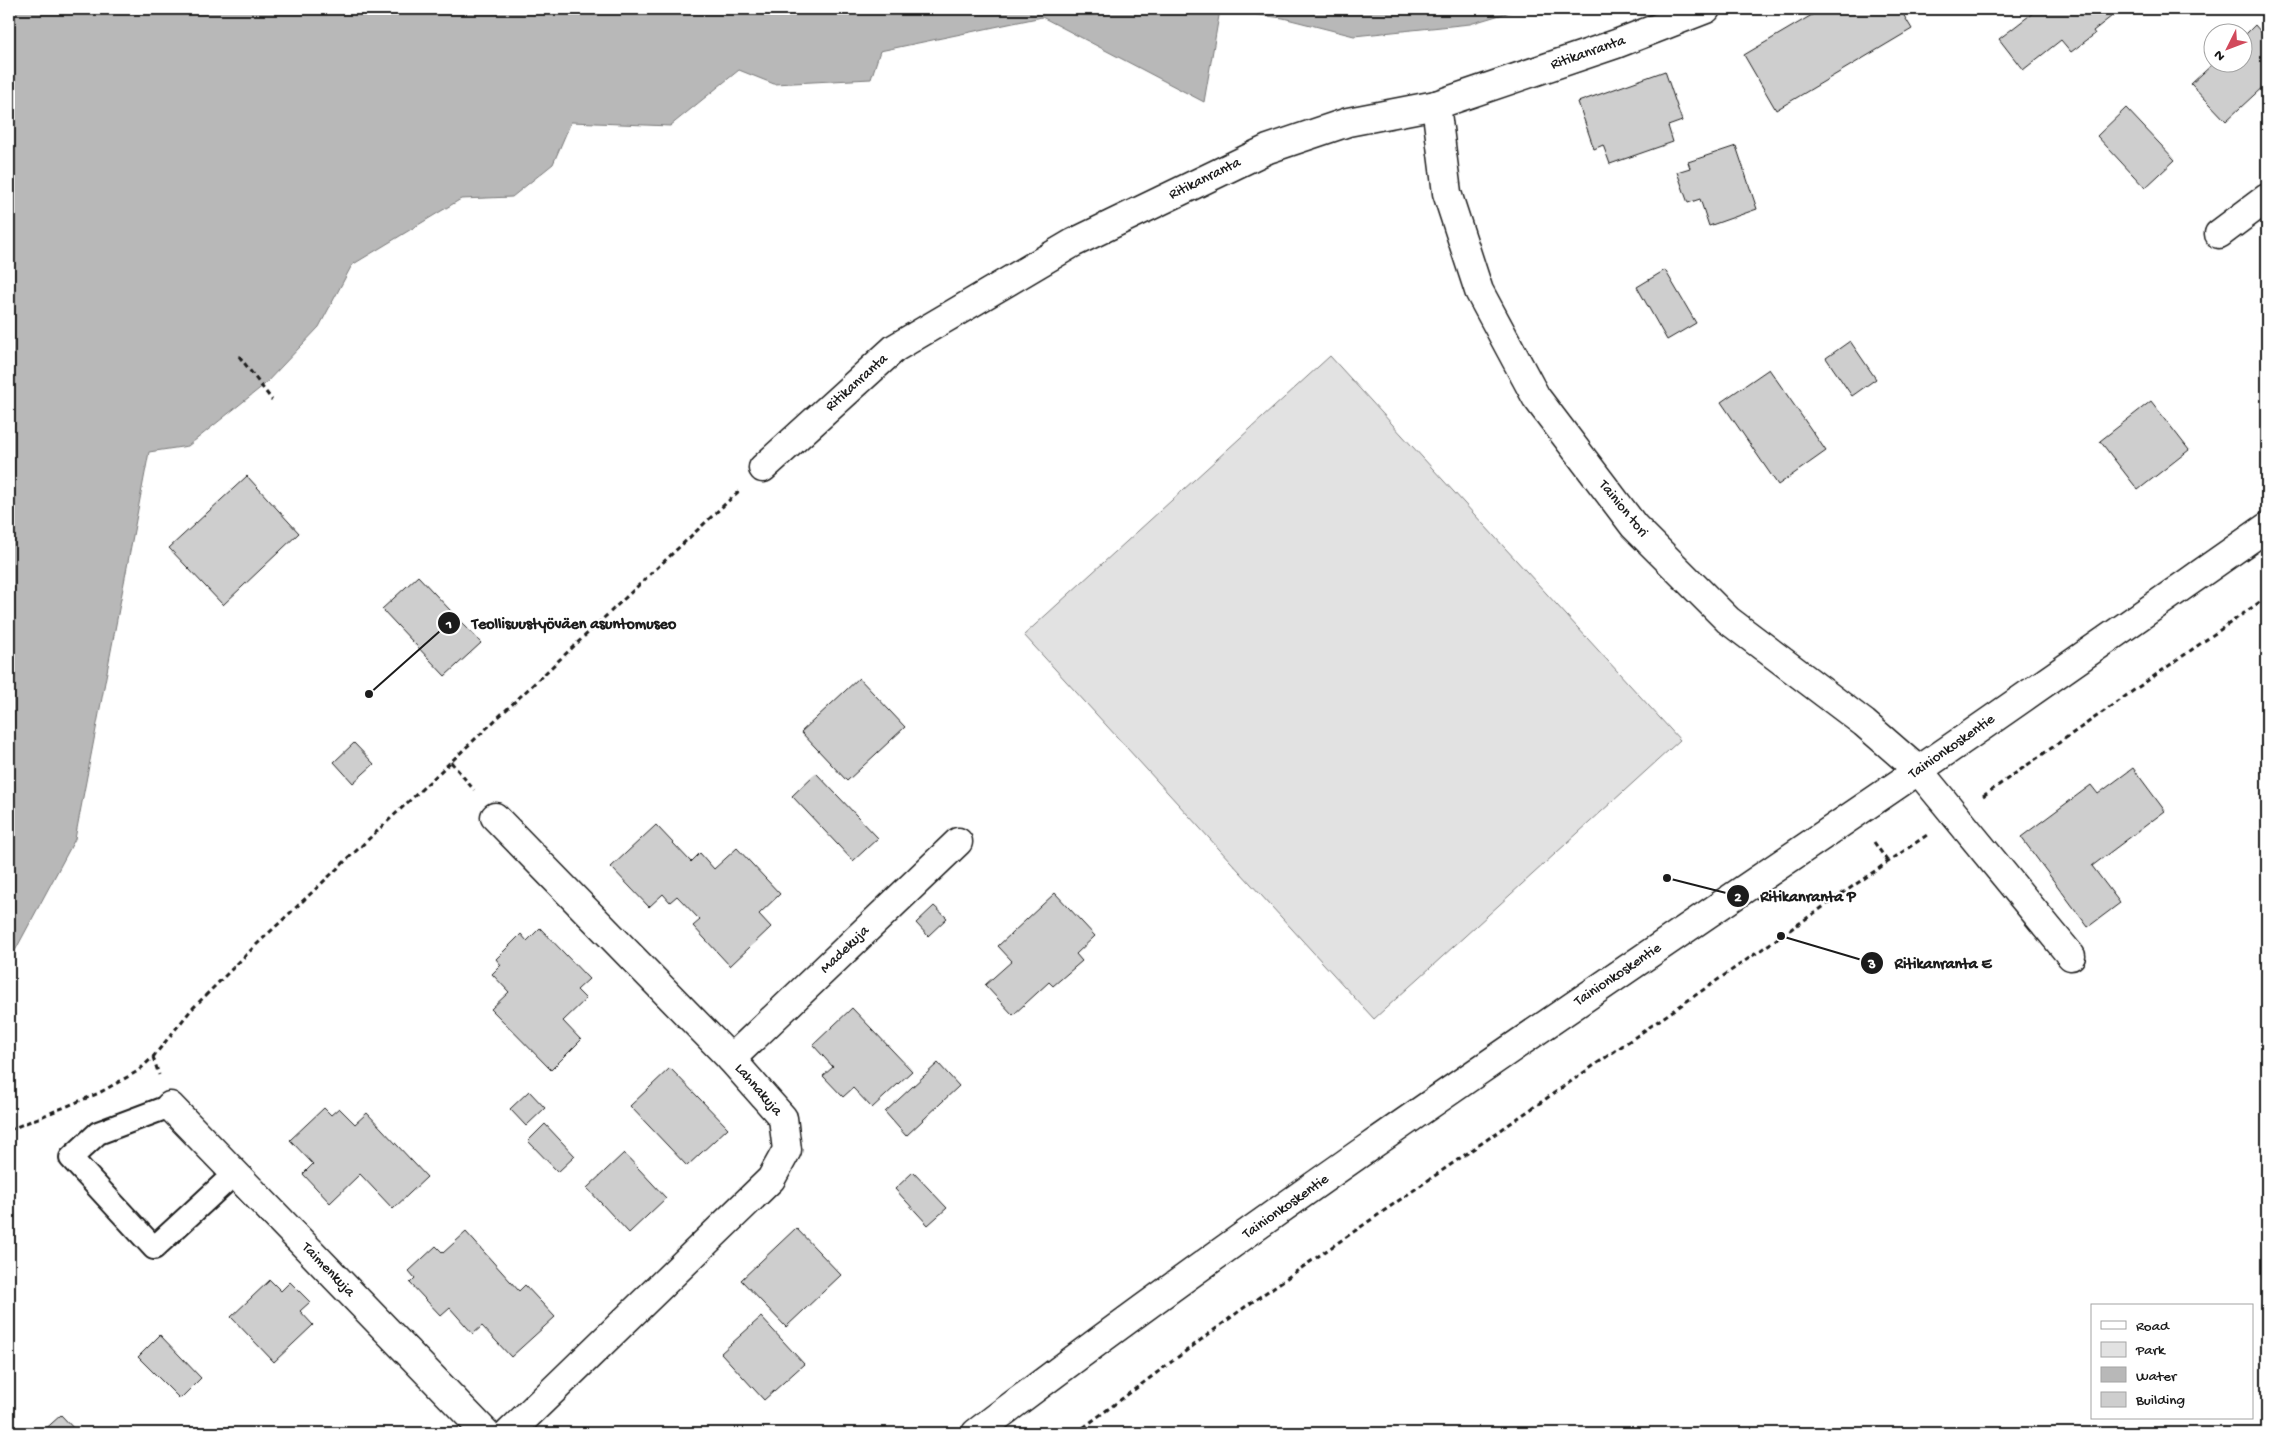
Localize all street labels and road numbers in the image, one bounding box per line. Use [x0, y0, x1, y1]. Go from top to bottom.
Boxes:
street label: Ritikanranta [1548, 32, 1628, 74]
street label: Ritikanranta [1166, 154, 1245, 204]
street label: Ritikanranta [822, 350, 892, 416]
street label: Tainion tori [1594, 476, 1652, 541]
street label: Tainionkoskentie [1905, 710, 1999, 784]
street label: Madekuja [817, 922, 874, 978]
street label: Tainionkoskentie [1570, 939, 1665, 1011]
street label: Lahnakuja [730, 1060, 786, 1120]
street label: Tainionkoskentie [1239, 1170, 1333, 1244]
street label: Taimenkuja [297, 1238, 359, 1302]

